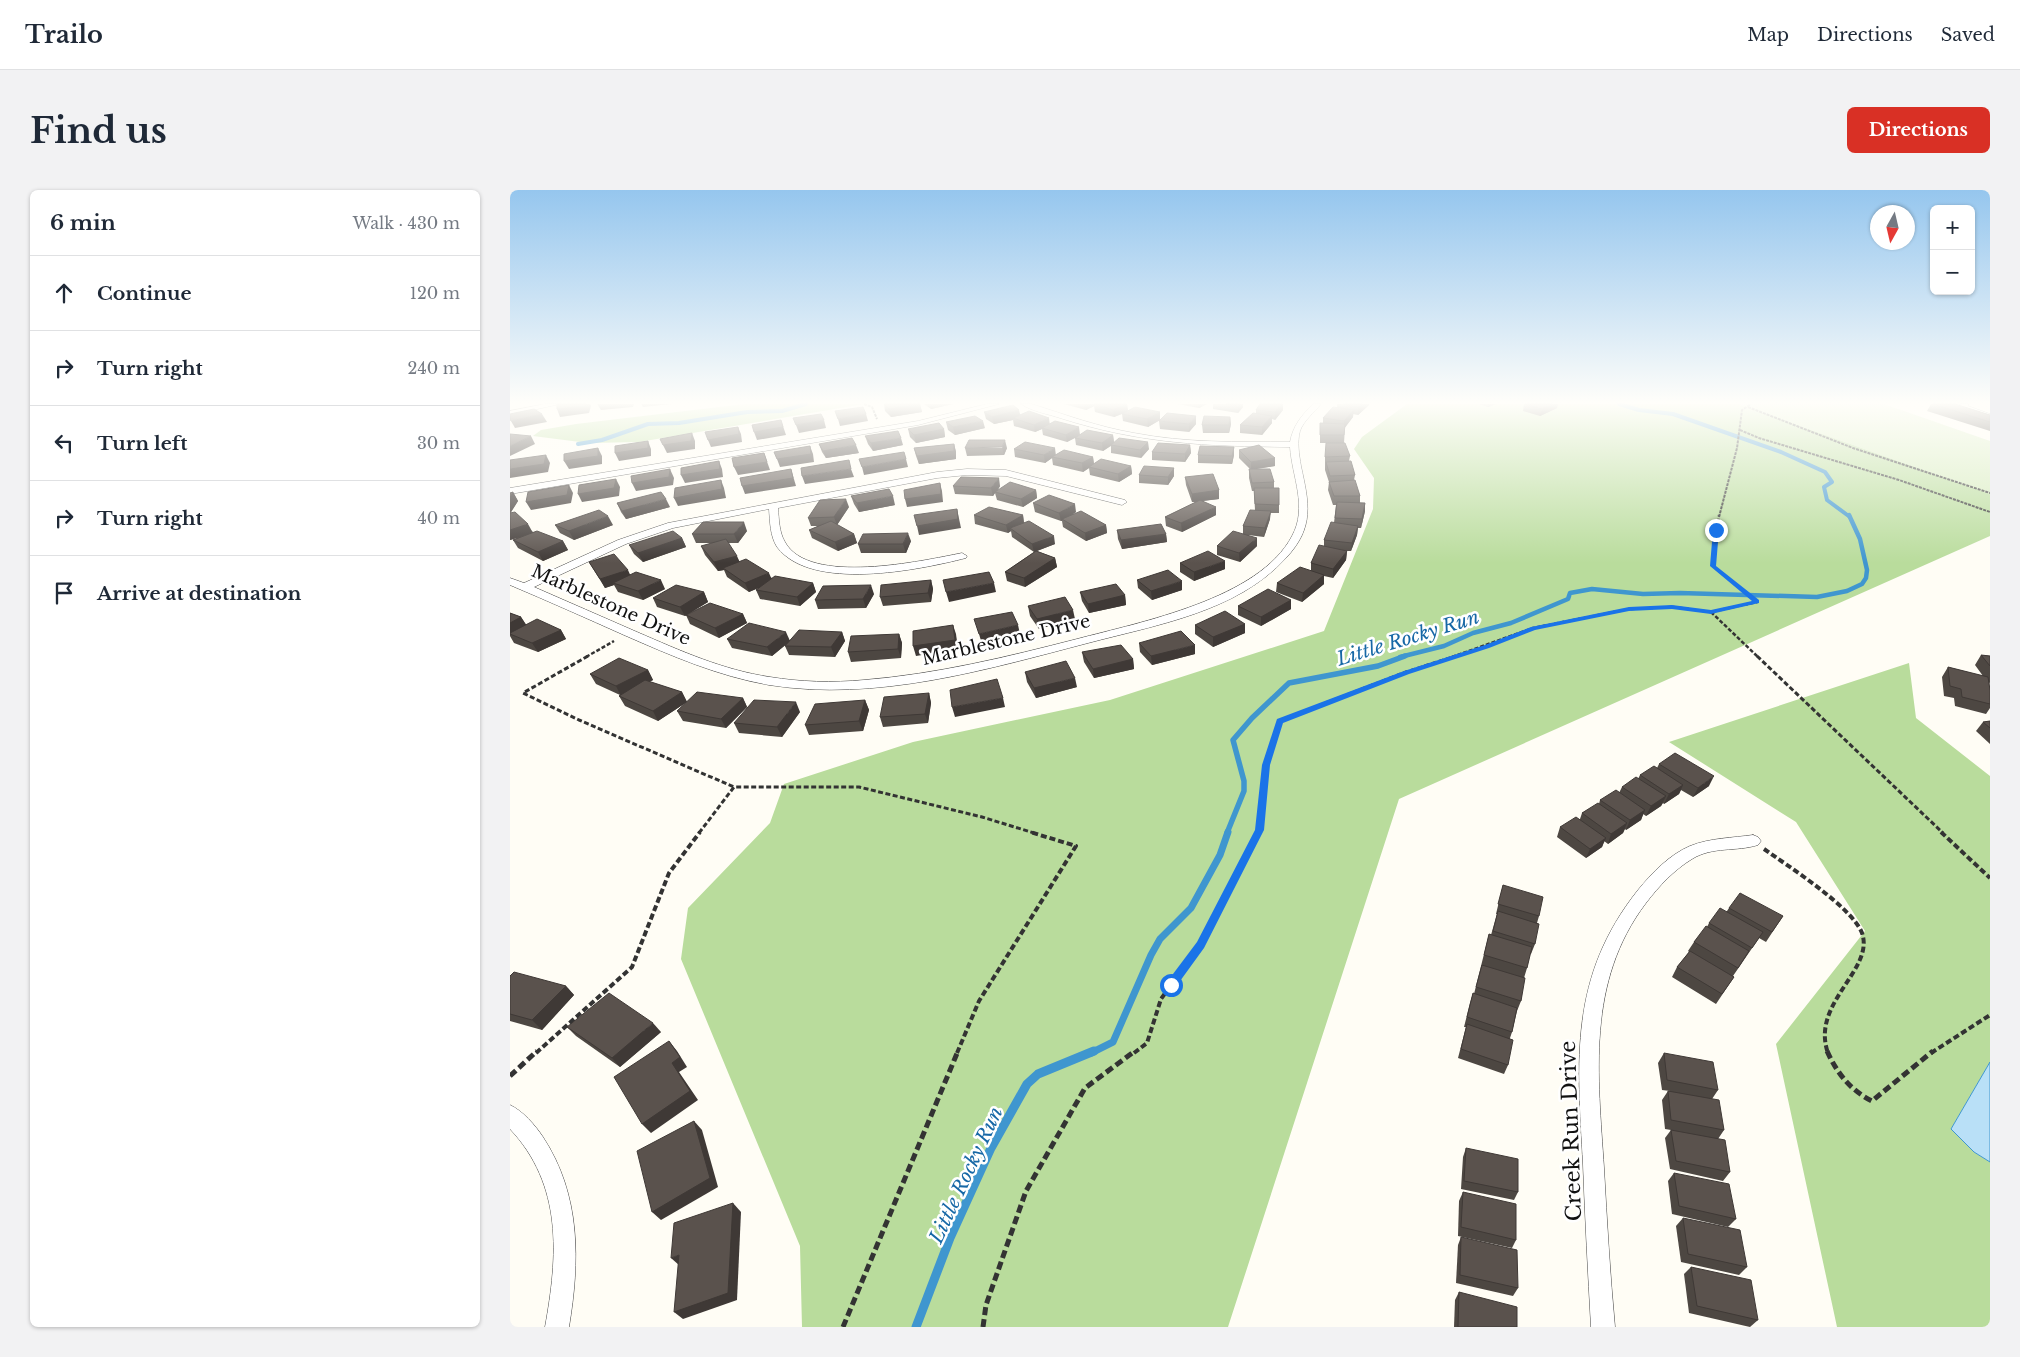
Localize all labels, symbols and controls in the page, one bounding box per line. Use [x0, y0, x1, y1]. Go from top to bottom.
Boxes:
text: Trailo [25, 20, 103, 49]
text: Map [1747, 24, 1789, 46]
text: Directions [1817, 24, 1913, 46]
text: Saved [1941, 24, 1995, 46]
button: Directions [1847, 107, 1990, 153]
text: Find us [30, 109, 167, 152]
north arrow [1870, 205, 1915, 250]
map controls [1930, 205, 1975, 295]
button: + [1930, 205, 1975, 250]
text: 6 min [50, 210, 116, 236]
text: Walk · 430 m [353, 213, 460, 233]
button: − [1930, 250, 1975, 295]
icon: ahead [50, 279, 78, 307]
text: Continue [97, 282, 192, 305]
text: 120 m [410, 283, 460, 303]
icon: right [50, 354, 78, 382]
text: Turn right [97, 357, 203, 380]
text: 240 m [408, 358, 460, 378]
icon: left [50, 429, 78, 457]
text: Turn left [97, 432, 188, 455]
text: 30 m [417, 433, 460, 453]
icon: right [50, 504, 78, 532]
text: Turn right [97, 507, 203, 530]
text: 40 m [417, 508, 460, 528]
route end [1705, 519, 1728, 542]
street label: Marblestone Drive [528, 560, 694, 650]
icon: arrive [50, 579, 78, 607]
text: Arrive at destination [97, 582, 301, 605]
water label: Little Rocky Run [1333, 605, 1482, 671]
street label: Marblestone Drive [920, 610, 1092, 670]
route start [1160, 974, 1183, 997]
street label: Creek Run Drive [1555, 1040, 1587, 1222]
water label: Little Rocky Run [924, 1103, 1008, 1248]

